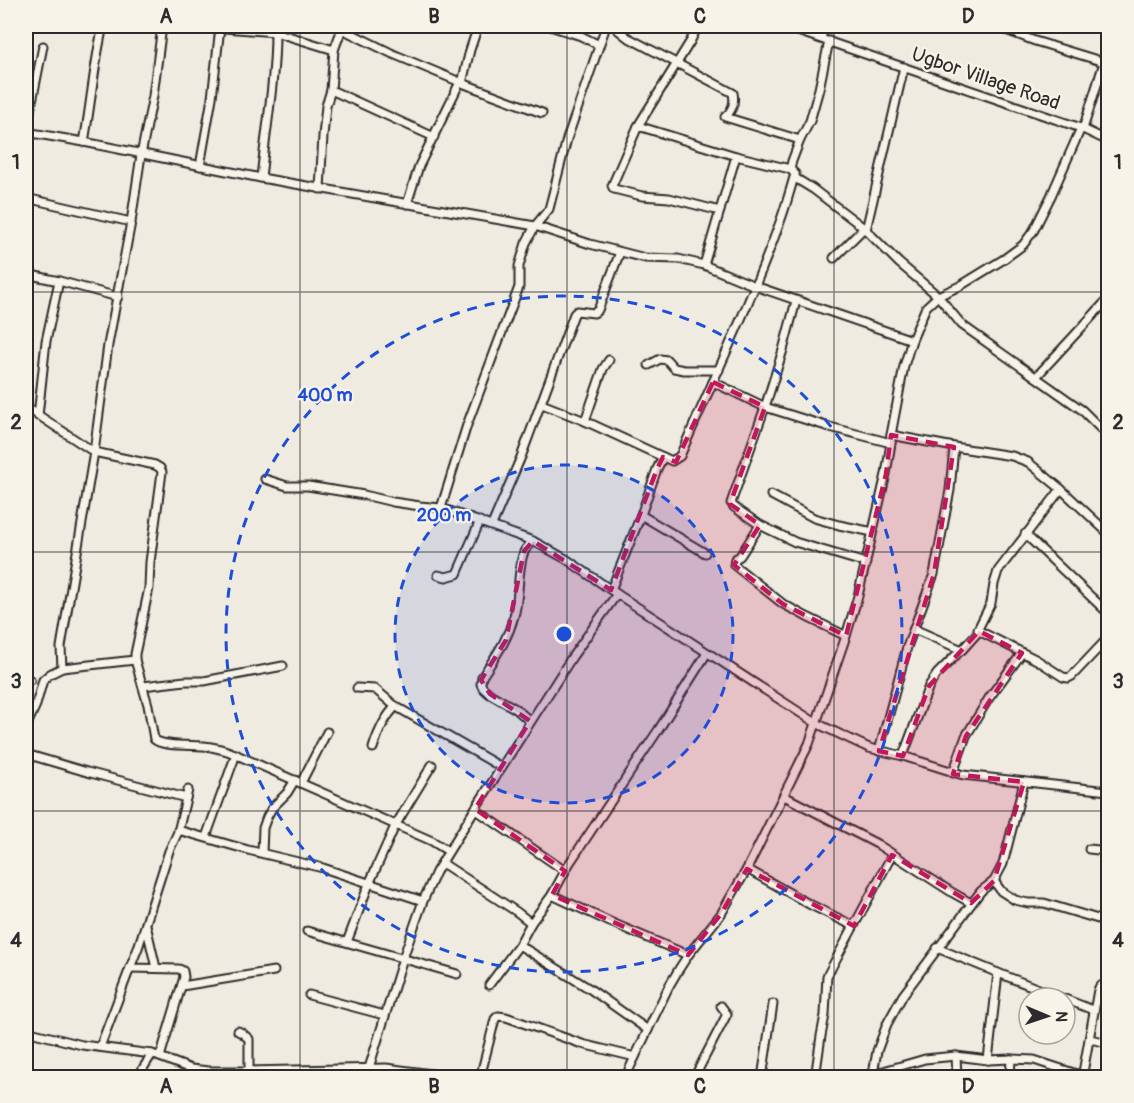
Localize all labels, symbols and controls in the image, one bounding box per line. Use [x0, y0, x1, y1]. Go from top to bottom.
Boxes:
text: A [160, 4, 173, 29]
text: B [428, 4, 440, 29]
text: C [694, 4, 706, 29]
text: D [962, 4, 975, 29]
street label: Ugbor Village Road [908, 41, 1063, 116]
text: 1 [12, 150, 20, 175]
text: 1 [1114, 150, 1122, 175]
text: 400 m [298, 384, 352, 407]
text: 2 [10, 410, 22, 435]
text: 2 [1112, 410, 1124, 435]
text: 200 m [417, 504, 471, 527]
centre of rings [554, 624, 574, 644]
text: 3 [10, 669, 22, 694]
text: 3 [1112, 669, 1124, 694]
text: 4 [10, 928, 22, 953]
text: 4 [1112, 928, 1124, 953]
north arrow [1017, 986, 1077, 1046]
text: N [1051, 1011, 1071, 1022]
text: A [160, 1074, 173, 1099]
text: B [428, 1074, 440, 1099]
text: C [694, 1074, 706, 1099]
text: D [962, 1074, 975, 1099]

